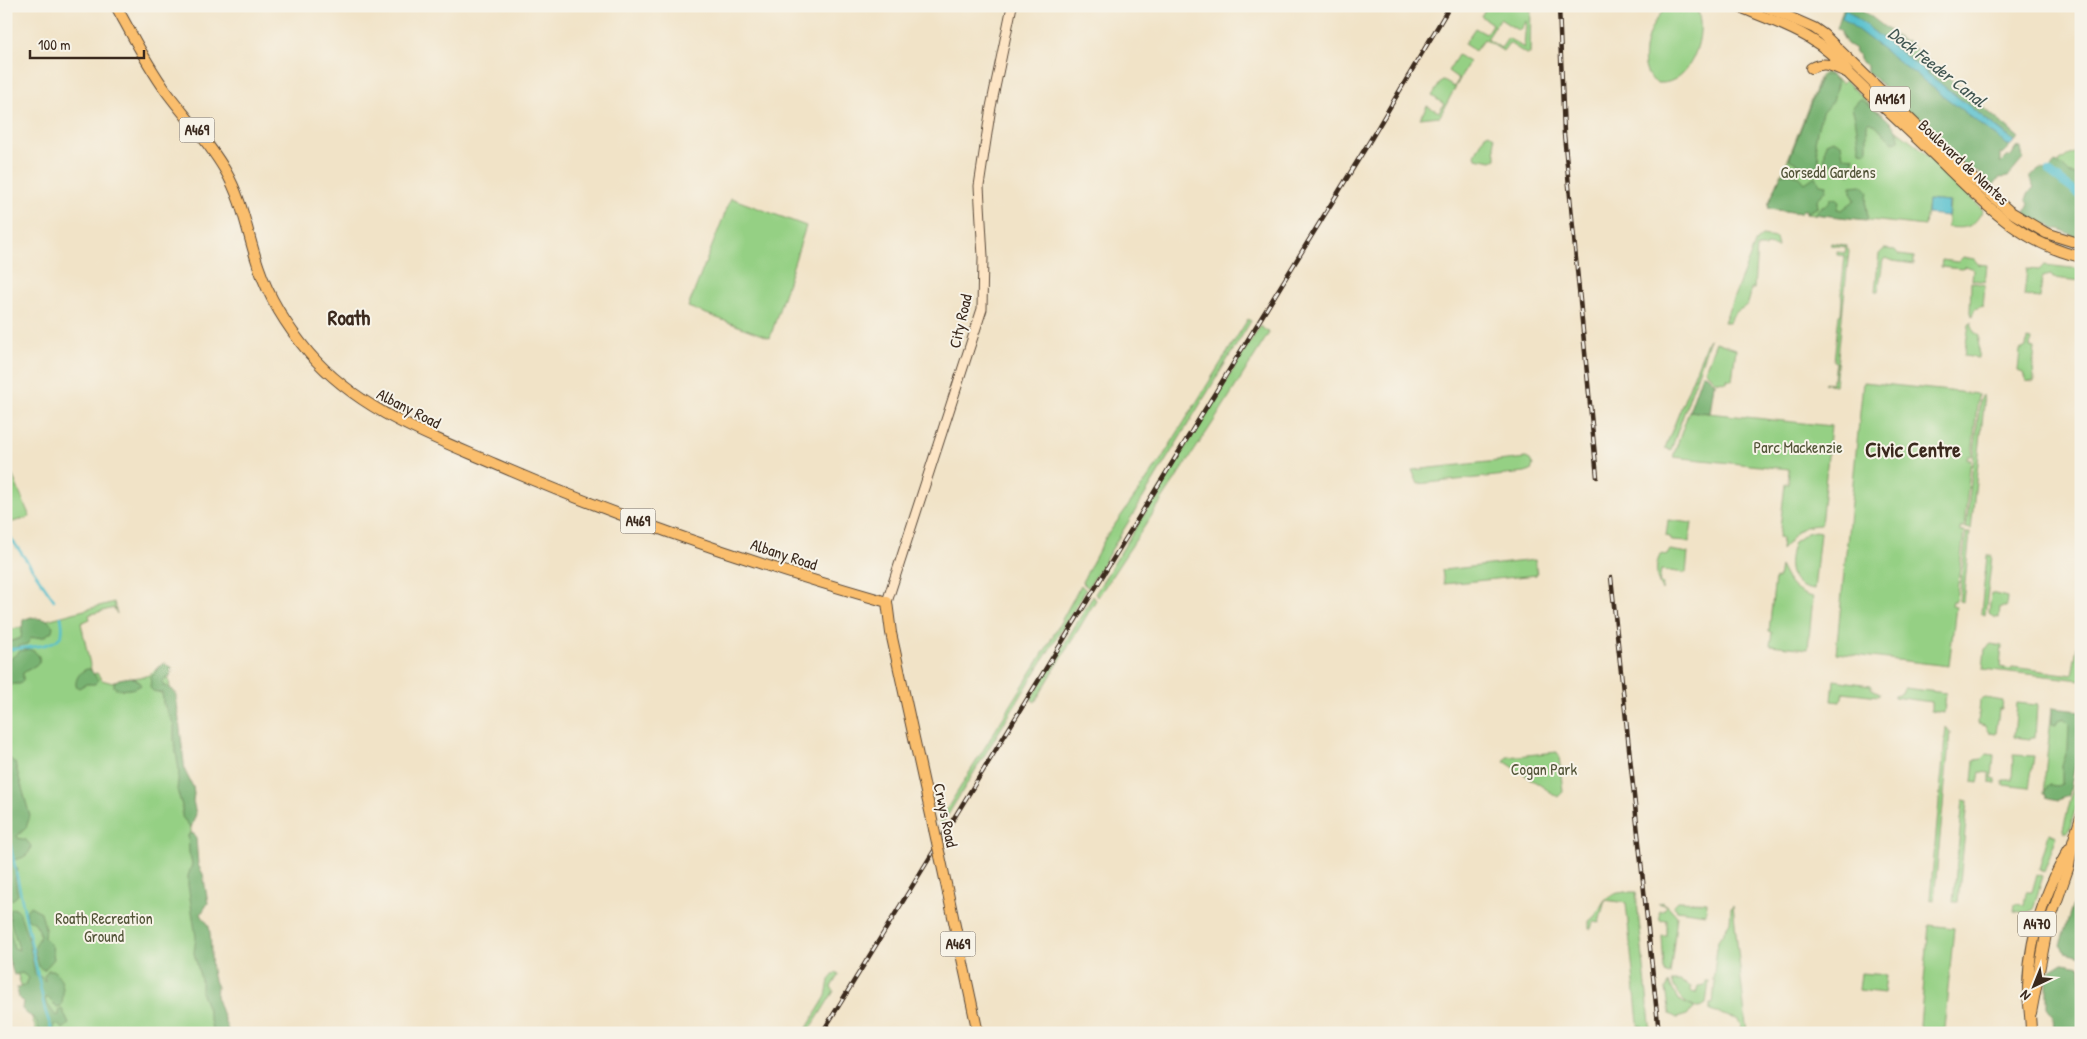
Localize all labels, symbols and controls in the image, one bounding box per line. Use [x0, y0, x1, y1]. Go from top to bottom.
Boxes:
water label: Dock Feeder Canal [1883, 21, 1992, 113]
scale bar [30, 28, 144, 60]
text: 100 m [38, 34, 71, 55]
road number: A4161 [1870, 86, 1910, 112]
street label: Boulevard de Nantes [1914, 114, 2014, 210]
road number: A469 [180, 118, 214, 142]
park label: Gorsedd Gardens [1780, 161, 1876, 183]
street label: City Road [943, 292, 977, 350]
district label: Roath [328, 303, 370, 332]
street label: Albany Road [373, 383, 445, 433]
district label: Civic Centre [1865, 435, 1961, 464]
park label: Parc Mackenzie [1753, 436, 1843, 458]
road number: A469 [620, 508, 656, 534]
street label: Albany Road [748, 533, 820, 575]
park label: Cogan Park [1511, 758, 1577, 780]
street label: Crwys Road [928, 781, 964, 849]
park label: Roath Recreation Ground [55, 907, 153, 947]
road number: A470 [2018, 912, 2056, 936]
road number: A469 [940, 932, 976, 956]
north arrow [2010, 962, 2060, 1012]
text: N [2015, 986, 2034, 1005]

